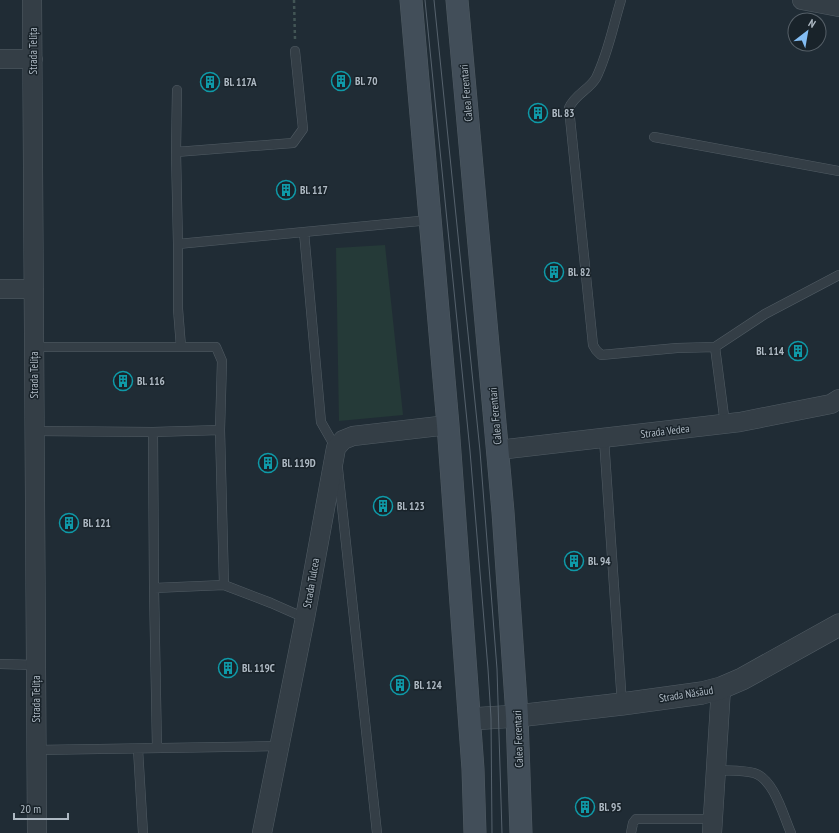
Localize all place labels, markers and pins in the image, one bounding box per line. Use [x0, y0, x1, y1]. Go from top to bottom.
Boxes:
building icon: Bl. 70 [330, 70, 352, 92]
building icon: Bl. 117A [199, 71, 221, 93]
place label: Bl. 70 [355, 74, 378, 88]
place label: Bl. 117A [224, 75, 257, 89]
building icon: Bl. 83 [527, 102, 549, 124]
place label: Bl. 83 [552, 106, 575, 120]
building icon: Bl. 117 [275, 179, 297, 201]
place label: Bl. 117 [300, 183, 328, 197]
building icon: Bl. 82 [543, 261, 565, 283]
place label: Bl. 82 [568, 265, 591, 279]
building icon: Bl. 114 [787, 340, 809, 362]
place label: Bl. 114 [756, 344, 785, 358]
building icon: Bl. 116 [112, 370, 134, 392]
place label: Bl. 116 [137, 374, 165, 388]
building icon: Bl. 119D [257, 452, 279, 474]
place label: Bl. 119D [282, 456, 316, 470]
building icon: Bl. 123 [372, 495, 394, 517]
place label: Bl. 123 [397, 499, 425, 513]
building icon: Bl. 121 [58, 512, 80, 534]
place label: Bl. 121 [83, 516, 111, 530]
building icon: Bl. 94 [563, 550, 585, 572]
place label: Bl. 94 [588, 554, 611, 568]
building icon: Bl. 119C [217, 657, 239, 679]
place label: Bl. 119C [242, 661, 275, 675]
building icon: Bl. 124 [389, 674, 411, 696]
place label: Bl. 124 [414, 678, 442, 692]
building icon: Bl. 95 [574, 796, 596, 818]
place label: Bl. 95 [599, 800, 622, 814]

